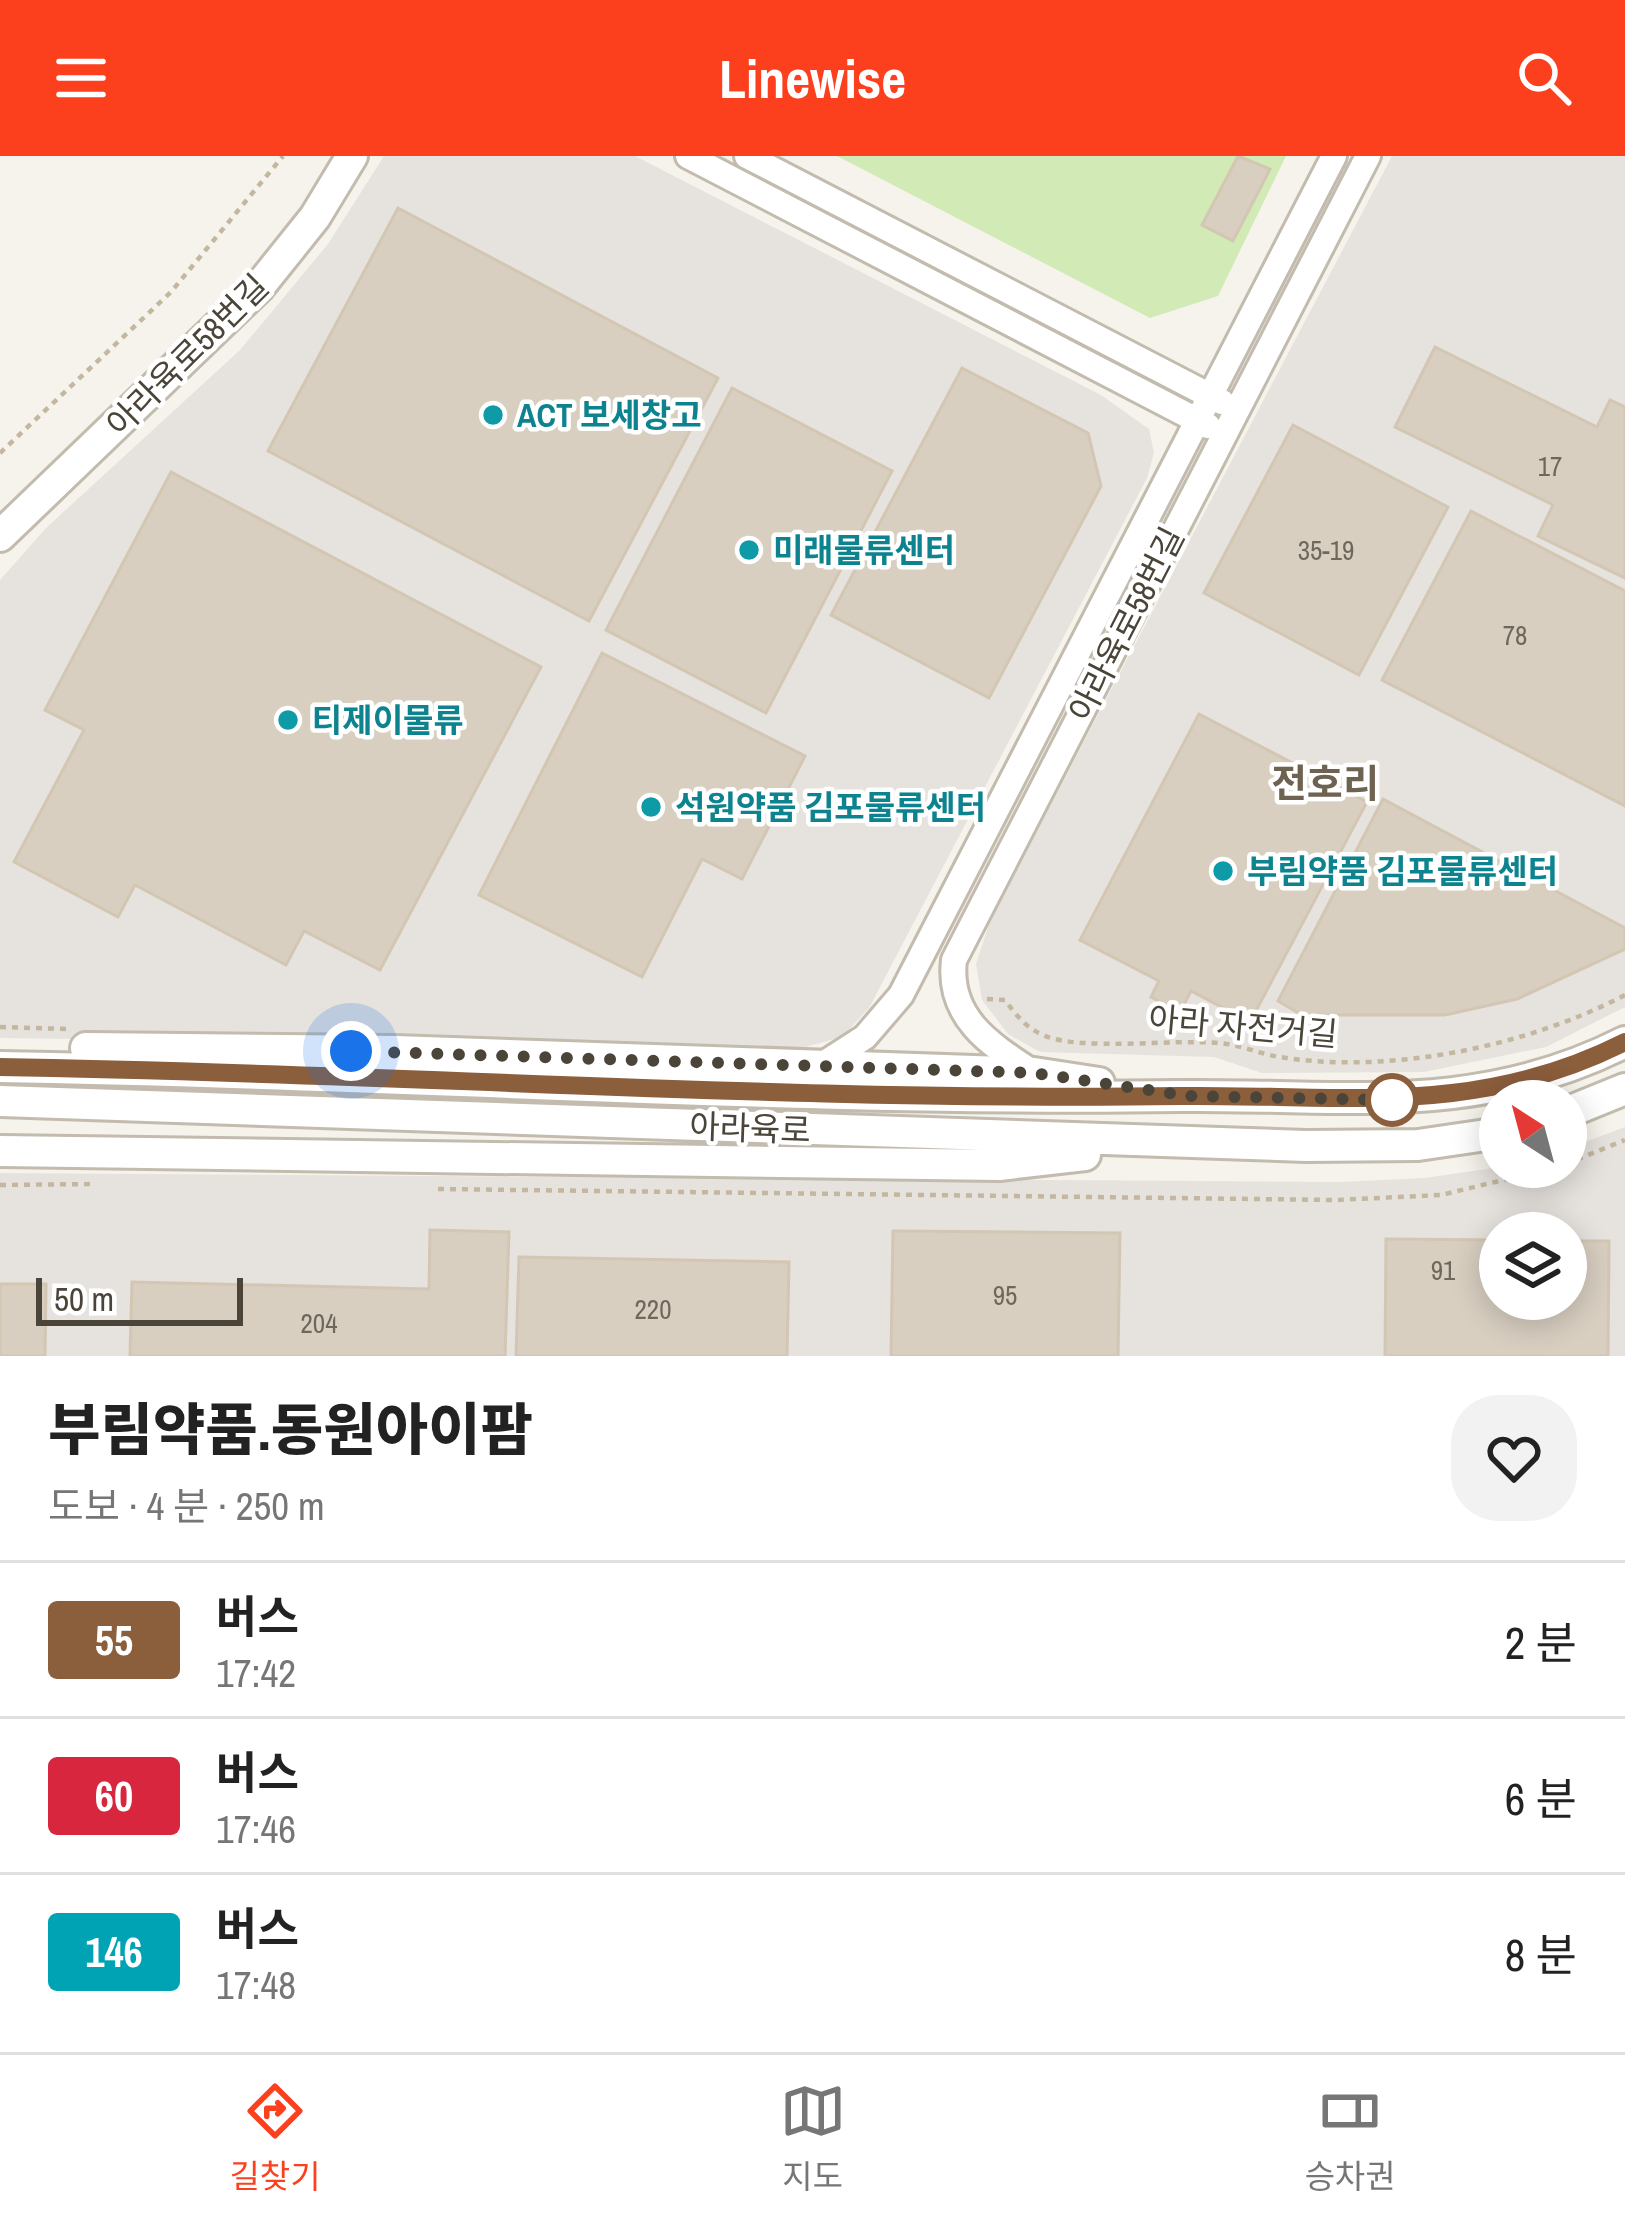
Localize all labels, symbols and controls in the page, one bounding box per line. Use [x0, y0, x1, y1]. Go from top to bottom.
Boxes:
text: Linewise [719, 42, 906, 115]
icon: menu [48, 45, 114, 111]
icon: search [1511, 45, 1577, 111]
street label: 아라육로58번길 [96, 264, 278, 446]
place label: ACT 보세창고 [517, 393, 702, 437]
marker: ACT 보세창고 [480, 402, 506, 428]
house number: 17 [1538, 448, 1562, 484]
street label: 아라육로58번길 [1058, 519, 1194, 729]
place label: 미래물류센터 [773, 528, 955, 572]
house number: 35-19 [1298, 532, 1354, 568]
marker: 미래물류센터 [736, 537, 762, 563]
house number: 78 [1503, 617, 1527, 653]
place label: 티제이물류 [312, 698, 464, 742]
marker: 티제이물류 [275, 707, 301, 733]
district label: 전호리 [1271, 757, 1379, 809]
place label: 석원약품 김포물류센터 [675, 785, 986, 829]
marker: 석원약품 김포물류센터 [638, 794, 664, 820]
place label: 부림약품 김포물류센터 [1247, 849, 1558, 893]
marker: 부림약품 김포물류센터 [1210, 858, 1236, 884]
street label: 아라 자전거길 [1147, 996, 1339, 1056]
your location [321, 1021, 381, 1081]
unlabelled marker [1367, 1075, 1417, 1125]
north arrow [1479, 1080, 1587, 1188]
map controls [1479, 1080, 1587, 1320]
street label: 아라육로 [689, 1104, 811, 1152]
button: layers [1479, 1212, 1587, 1320]
house number: 91 [1431, 1252, 1456, 1288]
scale bar [36, 1272, 243, 1325]
text: 50 m [54, 1277, 114, 1321]
house number: 95 [993, 1277, 1017, 1313]
house number: 220 [635, 1291, 671, 1327]
house number: 204 [301, 1305, 337, 1341]
text: 부림약품.동원아이팜 [48, 1391, 533, 1468]
button: heart [1451, 1395, 1577, 1521]
text: 도보 · 4 분 · 250 m [48, 1480, 325, 1532]
text: 버스 [216, 1586, 299, 1647]
text: 55 [95, 1612, 133, 1668]
text: 2 분 [1505, 1612, 1577, 1673]
text: 17:42 [216, 1647, 296, 1699]
text: 버스 [216, 1742, 299, 1803]
text: 60 [95, 1768, 133, 1824]
text: 6 분 [1505, 1768, 1577, 1829]
text: 17:46 [216, 1803, 296, 1855]
text: 버스 [216, 1898, 299, 1959]
text: 146 [85, 1924, 143, 1980]
text: 8 분 [1505, 1924, 1577, 1985]
text: 17:48 [216, 1959, 296, 2011]
tab: 길찾기 [229, 2078, 321, 2198]
tab: 지도 [780, 2078, 846, 2198]
tab: 승차권 [1304, 2078, 1396, 2198]

